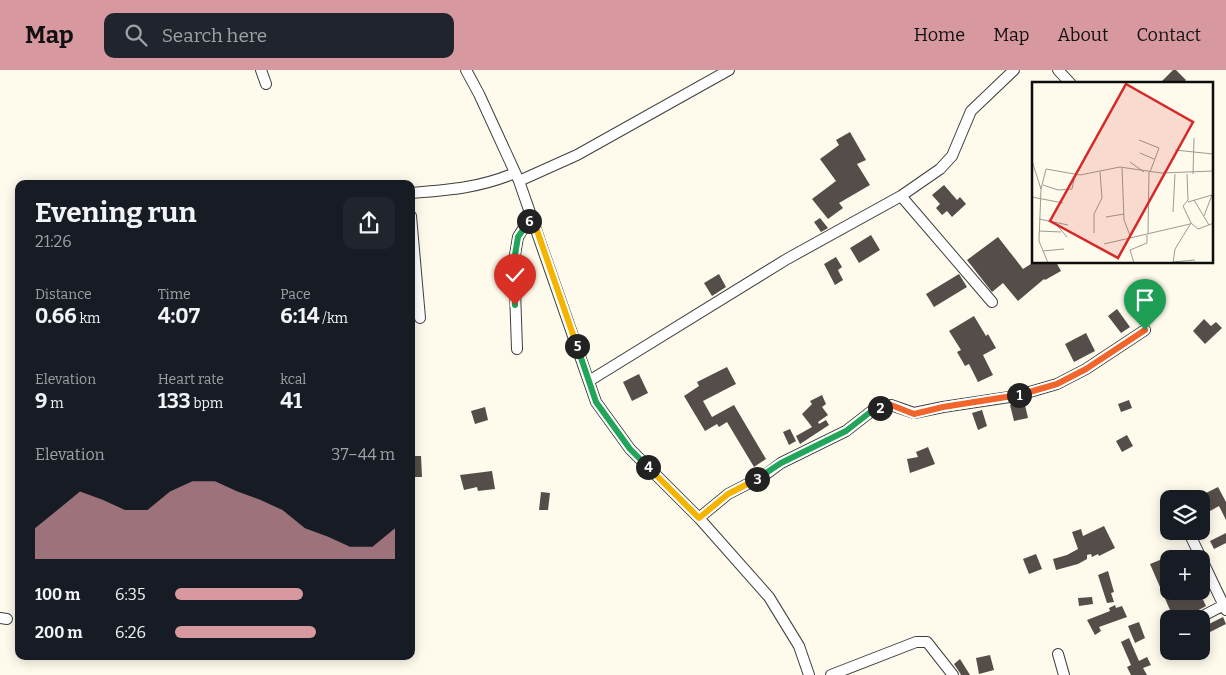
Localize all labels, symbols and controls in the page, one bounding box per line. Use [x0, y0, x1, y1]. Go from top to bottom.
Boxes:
search box [104, 13, 454, 58]
text: Map [25, 21, 74, 49]
icon: search [122, 21, 150, 49]
text: Search here [162, 24, 267, 47]
text: Home [914, 24, 965, 46]
text: Map [993, 24, 1029, 46]
text: About [1057, 24, 1108, 46]
text: Contact [1136, 24, 1201, 46]
inset map [1032, 82, 1214, 264]
text: Evening run [35, 196, 196, 229]
button: share [343, 197, 395, 249]
pin: 6 [516, 208, 542, 234]
text: 6 [525, 213, 534, 230]
text: 21:26 [35, 232, 72, 251]
pin [494, 254, 536, 305]
icon: check [501, 261, 529, 289]
pin [1124, 279, 1166, 330]
text: Distance [35, 286, 92, 303]
text: Time [158, 286, 191, 303]
text: Pace [280, 286, 311, 303]
icon: arrive [1131, 286, 1159, 314]
text: 0.66 [35, 303, 77, 329]
text: 4:07 [158, 303, 200, 329]
text: 6:14 [280, 303, 320, 329]
text: km [77, 310, 100, 327]
text: /km [320, 310, 348, 327]
pin: 5 [564, 334, 590, 358]
text: 5 [574, 338, 581, 355]
text: Elevation [35, 371, 96, 388]
text: Heart rate [158, 371, 224, 388]
text: kcal [280, 371, 306, 388]
pin: 1 [1006, 382, 1032, 408]
text: 1 [1016, 387, 1023, 404]
text: 9 [35, 388, 47, 414]
text: 133 [158, 388, 191, 414]
text: 41 [280, 388, 302, 414]
text: m [47, 395, 64, 412]
text: bpm [191, 395, 223, 412]
pin: 2 [868, 396, 892, 420]
text: 2 [877, 400, 884, 417]
text: Elevation [35, 445, 105, 464]
text: 37–44 m [331, 445, 395, 464]
pin: 4 [636, 454, 660, 480]
text: 4 [644, 459, 653, 476]
pin: 3 [744, 466, 770, 492]
text: 3 [753, 471, 762, 488]
map controls [1160, 490, 1210, 660]
button: layers [1160, 490, 1210, 540]
button: + [1160, 550, 1210, 600]
text: 100 m [35, 585, 80, 604]
text: 6:35 [115, 585, 145, 604]
button: − [1160, 610, 1210, 660]
text: 200 m [35, 623, 82, 642]
text: 6:26 [115, 623, 146, 642]

